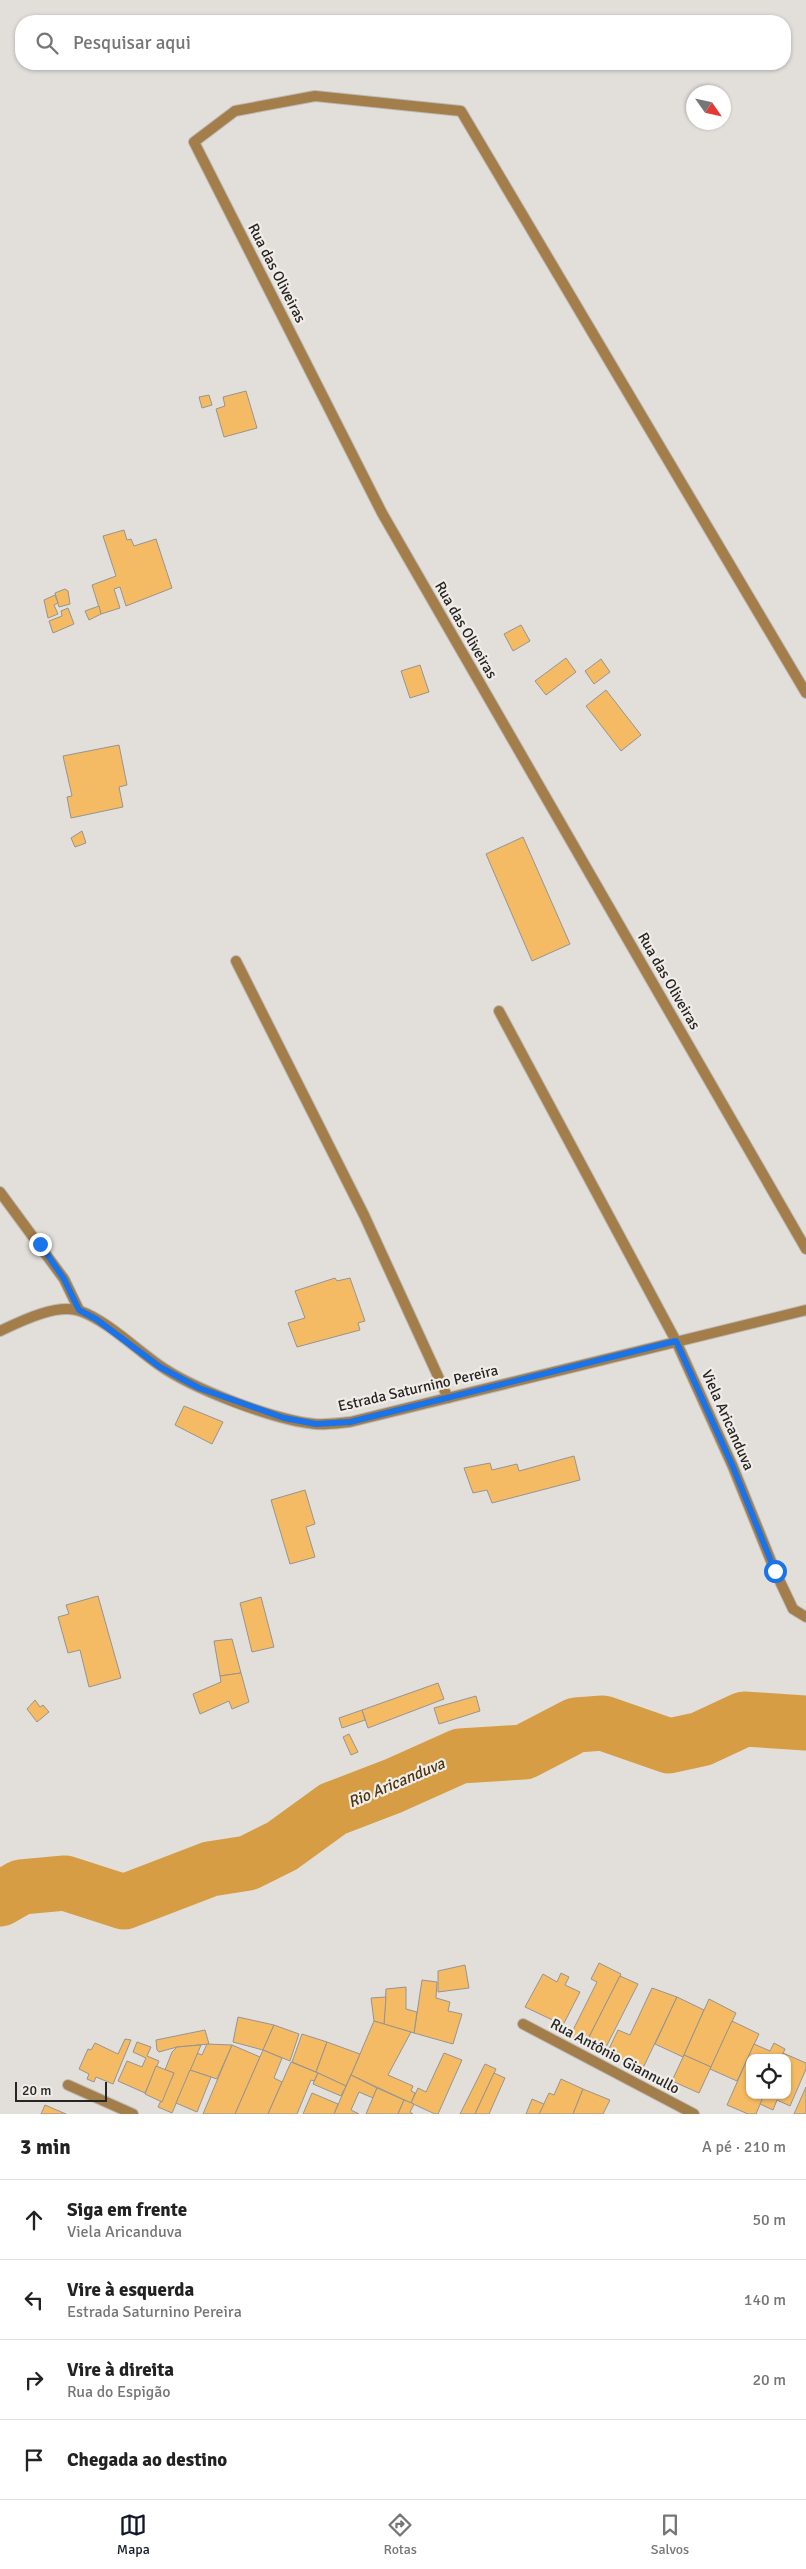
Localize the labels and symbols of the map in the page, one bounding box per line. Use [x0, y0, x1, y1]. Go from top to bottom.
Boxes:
north arrow [686, 85, 731, 130]
street label: Rua das Oliveiras [244, 220, 310, 326]
street label: Rua das Oliveiras [431, 578, 501, 682]
street label: Rua das Oliveiras [634, 929, 704, 1033]
route end [29, 1233, 52, 1256]
street label: Estrada Saturnino Pereira [336, 1361, 500, 1415]
street label: Viela Aricanduva [698, 1367, 758, 1473]
route start [764, 1560, 787, 1583]
water label: Rio Aricanduva [345, 1753, 449, 1812]
street label: Rua Antônio Giannullo [547, 2014, 683, 2098]
scale bar [15, 2079, 108, 2102]

